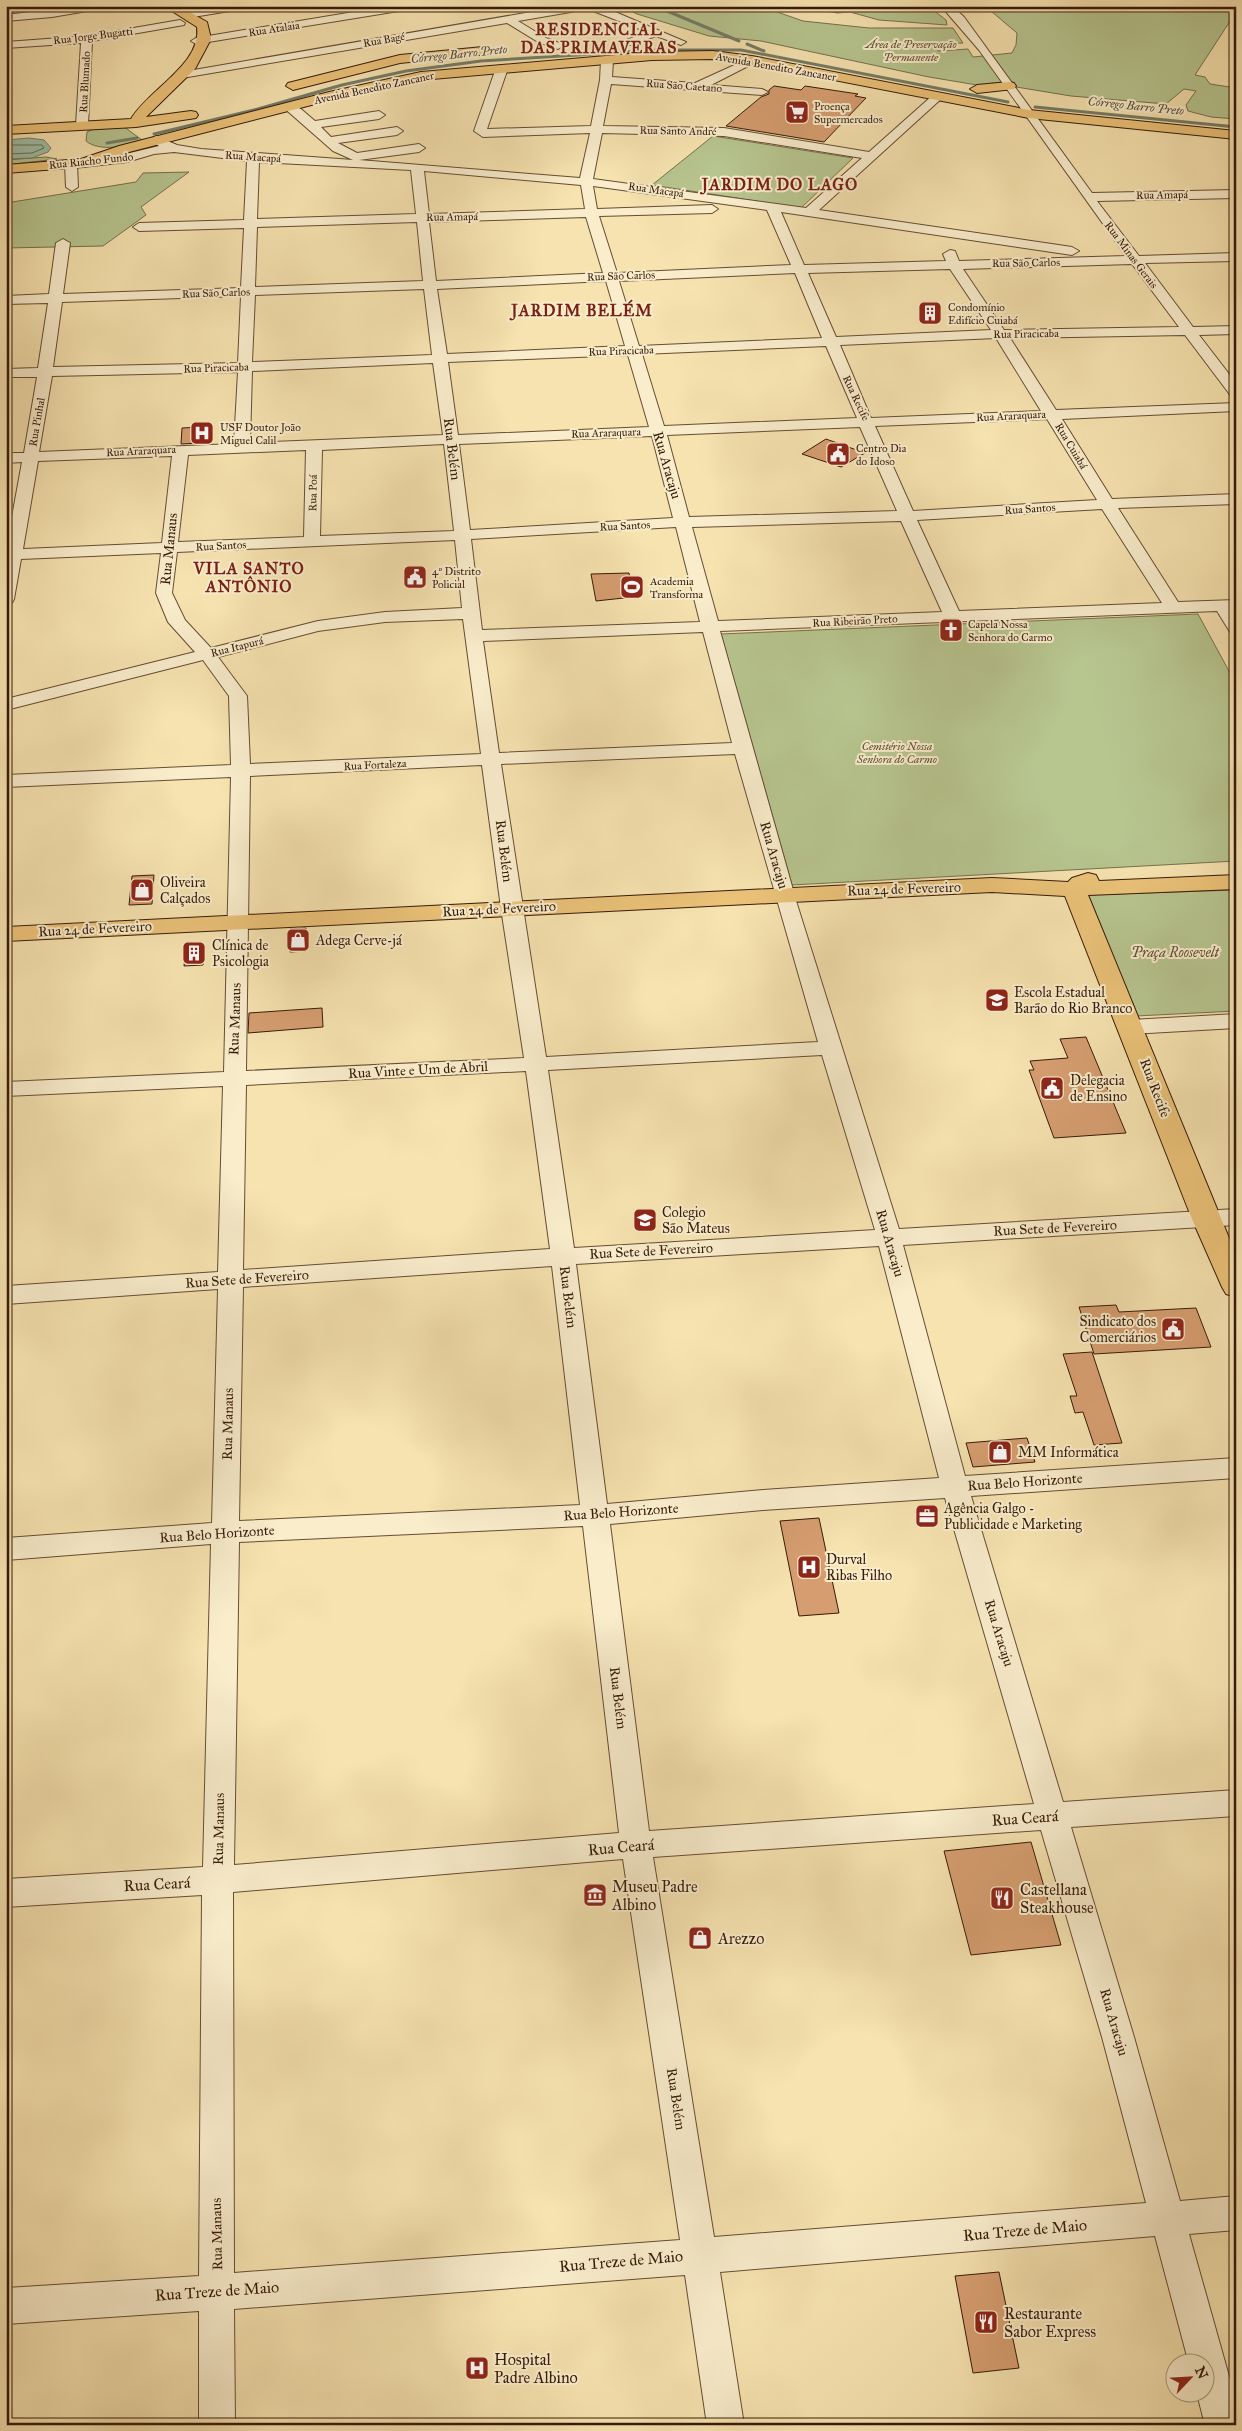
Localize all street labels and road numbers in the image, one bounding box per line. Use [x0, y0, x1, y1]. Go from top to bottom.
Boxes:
street label: Rua Atalaia [247, 18, 301, 39]
street label: Rua Jorge Bugatti [52, 25, 134, 48]
street label: Rua Bagé [362, 30, 406, 50]
street label: Avenida Benedito Zancaner [714, 50, 838, 84]
street label: Rua Blumado [77, 51, 93, 113]
street label: Avenida Benedito Zancaner [312, 69, 436, 107]
street label: Rua São Caetano [645, 77, 723, 95]
street label: Rua Santo André [639, 124, 717, 138]
street label: Rua Macapá [225, 149, 282, 165]
street label: Rua Riacho Fundo [48, 150, 134, 172]
street label: Rua Macapá [627, 180, 685, 200]
street label: Rua Amapá [1136, 188, 1188, 202]
street label: Rua Amapá [426, 210, 478, 224]
street label: Rua Minas Gerais [1102, 219, 1160, 291]
street label: Rua São Carlos [992, 256, 1060, 270]
street label: Rua São Carlos [587, 268, 655, 284]
street label: Rua São Carlos [182, 285, 250, 301]
street label: Rua Piracicaba [993, 327, 1059, 341]
street label: Rua Piracicaba [588, 343, 654, 359]
street label: Rua Piracicaba [183, 360, 249, 376]
street label: Rua Recife [840, 373, 872, 423]
street label: Rua Pinhal [26, 396, 48, 448]
street label: Rua Araraquara [976, 408, 1047, 425]
street label: Rua Belém [440, 417, 464, 481]
street label: Rua Cuiabá [1052, 421, 1090, 472]
street label: Rua Araraquara [571, 425, 642, 442]
street label: Rua Aracaju [649, 429, 685, 501]
street label: Rua Araraquara [106, 443, 177, 460]
street label: Rua Poá [306, 474, 320, 512]
street label: Rua Santos [1004, 501, 1056, 517]
street label: Rua Manaus [157, 512, 181, 586]
street label: Rua Santos [599, 518, 651, 534]
street label: Rua Santos [195, 538, 247, 554]
street label: Rua Ribeirão Preto [812, 612, 898, 630]
street label: Rua Itapurá [209, 634, 265, 660]
street label: Rua Fortaleza [343, 757, 407, 773]
street label: Rua Belém [492, 819, 516, 883]
street label: Rua Aracaju [756, 819, 792, 891]
street label: Rua 24 de Fevereiro [847, 879, 961, 899]
street label: Rua 24 de Fevereiro [442, 898, 556, 920]
street label: Rua 24 de Fevereiro [38, 918, 152, 940]
street label: Rua Manaus [225, 982, 245, 1056]
street label: Rua Recife [1136, 1056, 1174, 1120]
street label: Rua Vinte e Um de Abril [348, 1058, 489, 1082]
street label: Rua Aracaju [872, 1207, 908, 1279]
street label: Rua Sete de Fevereiro [993, 1216, 1117, 1240]
street label: Rua Sete de Fevereiro [589, 1239, 713, 1263]
street label: Rua Belém [556, 1265, 580, 1329]
street label: Rua Sete de Fevereiro [185, 1266, 309, 1292]
street label: Rua Manaus [219, 1388, 237, 1460]
street label: Rua Belo Horizonte [967, 1469, 1083, 1494]
street label: Rua Belo Horizonte [563, 1499, 679, 1524]
street label: Rua Belo Horizonte [159, 1521, 275, 1546]
street label: Rua Aracaju [981, 1597, 1017, 1669]
street label: Rua Belém [606, 1666, 630, 1730]
street label: Rua Manaus [210, 1793, 228, 1865]
street label: Rua Ceará [991, 1806, 1059, 1830]
street label: Rua Ceará [587, 1835, 655, 1859]
street label: Rua Ceará [123, 1873, 191, 1895]
street label: Rua Aracaju [1096, 1986, 1132, 2058]
street label: Rua Belém [663, 2067, 689, 2131]
street label: Rua Manaus [208, 2198, 226, 2270]
street label: Rua Treze de Maio [962, 2215, 1088, 2245]
street label: Rua Treze de Maio [558, 2246, 684, 2276]
street label: Rua Treze de Maio [154, 2277, 280, 2305]

